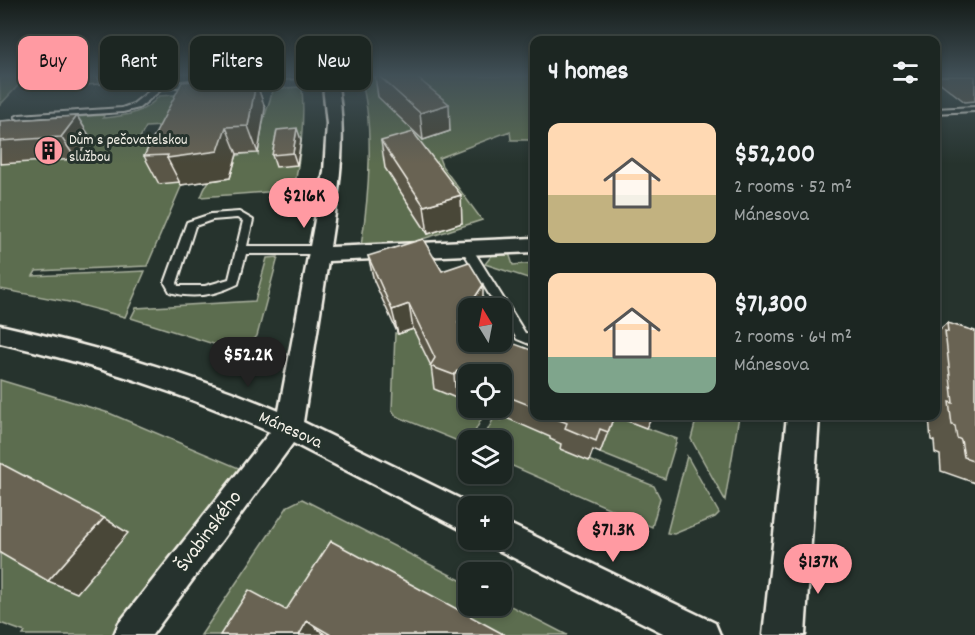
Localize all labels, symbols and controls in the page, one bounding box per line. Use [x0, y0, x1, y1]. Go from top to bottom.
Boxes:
chip: Buy [18, 36, 88, 90]
chip: Rent [100, 36, 178, 90]
chip: Filters [190, 36, 284, 90]
chip: New [296, 36, 371, 90]
text: 4 homes [548, 54, 628, 91]
icon: filters [889, 56, 922, 89]
place label: Dům s pečovatelskou službou [69, 130, 188, 169]
building icon: Dům s pečovatelskou službou [32, 134, 64, 166]
text: $52,200 [734, 137, 815, 174]
icon: home [596, 147, 668, 219]
text: 2 rooms · 52 m² [734, 174, 852, 202]
pin: $216K [262, 178, 346, 229]
text: $216K [283, 183, 325, 211]
text: Mánesova [734, 202, 809, 230]
text: $71,300 [734, 287, 808, 324]
icon: home [596, 297, 668, 369]
north arrow [458, 298, 512, 352]
map controls [458, 298, 512, 616]
text: 2 rooms · 64 m² [734, 324, 852, 352]
pin: $52.2K [199, 337, 297, 388]
text: $52.2K [223, 342, 273, 370]
text: Mánesova [734, 352, 809, 380]
button: locate [458, 364, 512, 418]
street label: Mánesova [254, 406, 326, 456]
button: layers [458, 430, 512, 484]
street label: Švabinského [169, 485, 251, 579]
button: + [458, 496, 512, 550]
pin: $71.3K [564, 512, 662, 563]
text: $71.3K [591, 517, 635, 545]
pin: $137K [776, 544, 860, 595]
text: $137K [798, 549, 838, 577]
button: − [458, 562, 512, 616]

